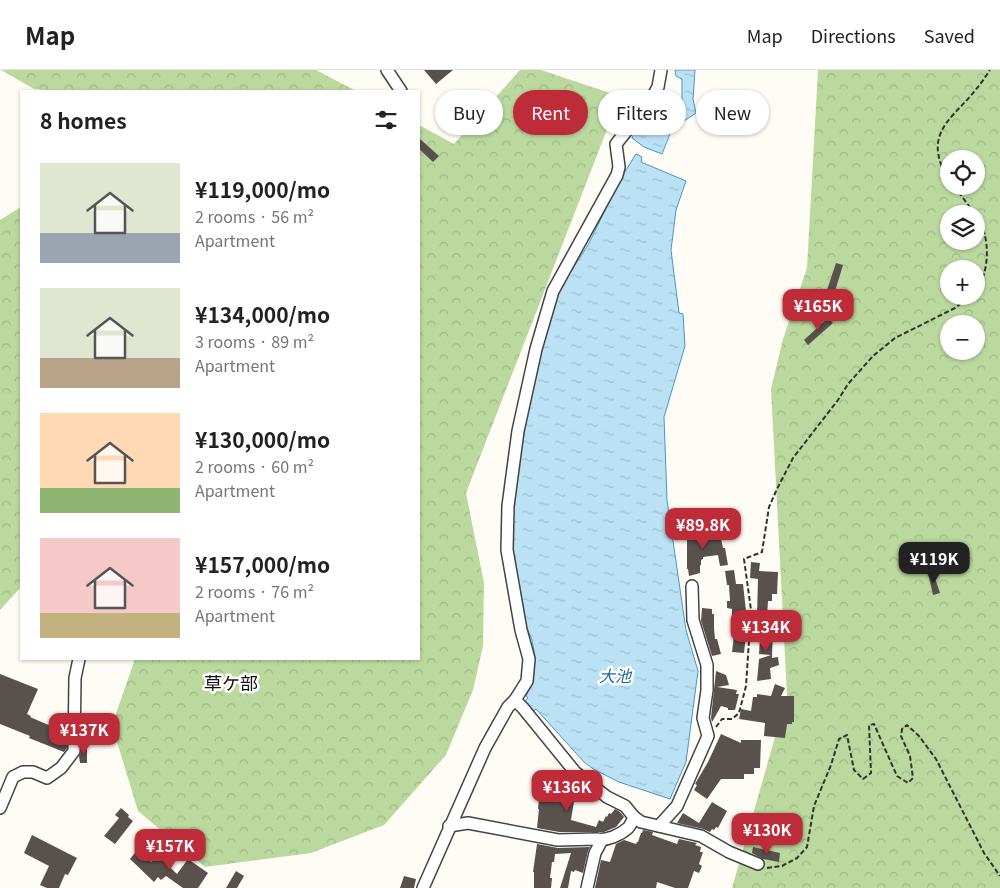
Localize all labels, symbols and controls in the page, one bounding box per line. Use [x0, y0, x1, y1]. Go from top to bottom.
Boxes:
text: Map [25, 17, 75, 52]
text: Map [747, 22, 783, 48]
text: Directions [811, 22, 896, 48]
text: Saved [924, 22, 975, 48]
chip: Buy [435, 90, 503, 135]
chip: Rent [513, 90, 588, 135]
chip: Filters [598, 90, 686, 135]
chip: New [696, 90, 769, 135]
text: 8 homes [40, 105, 127, 135]
icon: filters [372, 106, 400, 134]
map controls [940, 150, 985, 360]
button: locate [940, 150, 985, 195]
text: ¥119,000/mo [195, 174, 330, 204]
icon: home [80, 183, 140, 243]
text: 2 rooms · 56 m² [195, 204, 314, 228]
button: layers [940, 205, 985, 250]
text: Apartment [195, 228, 275, 252]
button: + [940, 260, 985, 305]
pin: ¥165K [783, 288, 853, 331]
text: ¥165K [794, 293, 842, 317]
text: ¥134,000/mo [195, 299, 330, 329]
icon: home [80, 308, 140, 368]
button: − [940, 315, 985, 360]
text: 3 rooms · 89 m² [195, 329, 314, 353]
text: Apartment [195, 353, 275, 377]
text: ¥130,000/mo [195, 424, 330, 454]
icon: home [80, 433, 140, 493]
text: 2 rooms · 60 m² [195, 454, 314, 478]
text: Apartment [195, 478, 275, 502]
pin: ¥89.8K [662, 508, 744, 550]
text: ¥89.8K [676, 512, 730, 536]
pin: ¥119K [899, 542, 969, 584]
text: ¥119K [910, 546, 958, 570]
text: ¥157,000/mo [195, 549, 330, 579]
icon: home [80, 558, 140, 618]
text: 2 rooms · 76 m² [195, 579, 314, 603]
text: Apartment [195, 603, 275, 627]
pin: ¥134K [731, 610, 801, 652]
text: ¥134K [742, 614, 790, 638]
water label: 大池 [599, 663, 633, 687]
district label: 草ケ部 [204, 669, 258, 695]
pin: ¥137K [49, 712, 119, 755]
text: ¥137K [60, 717, 108, 741]
pin: ¥136K [532, 770, 602, 812]
text: ¥136K [543, 774, 591, 798]
pin: ¥130K [732, 812, 802, 855]
text: ¥130K [743, 817, 791, 841]
pin: ¥157K [135, 828, 205, 871]
text: ¥157K [146, 833, 194, 857]

